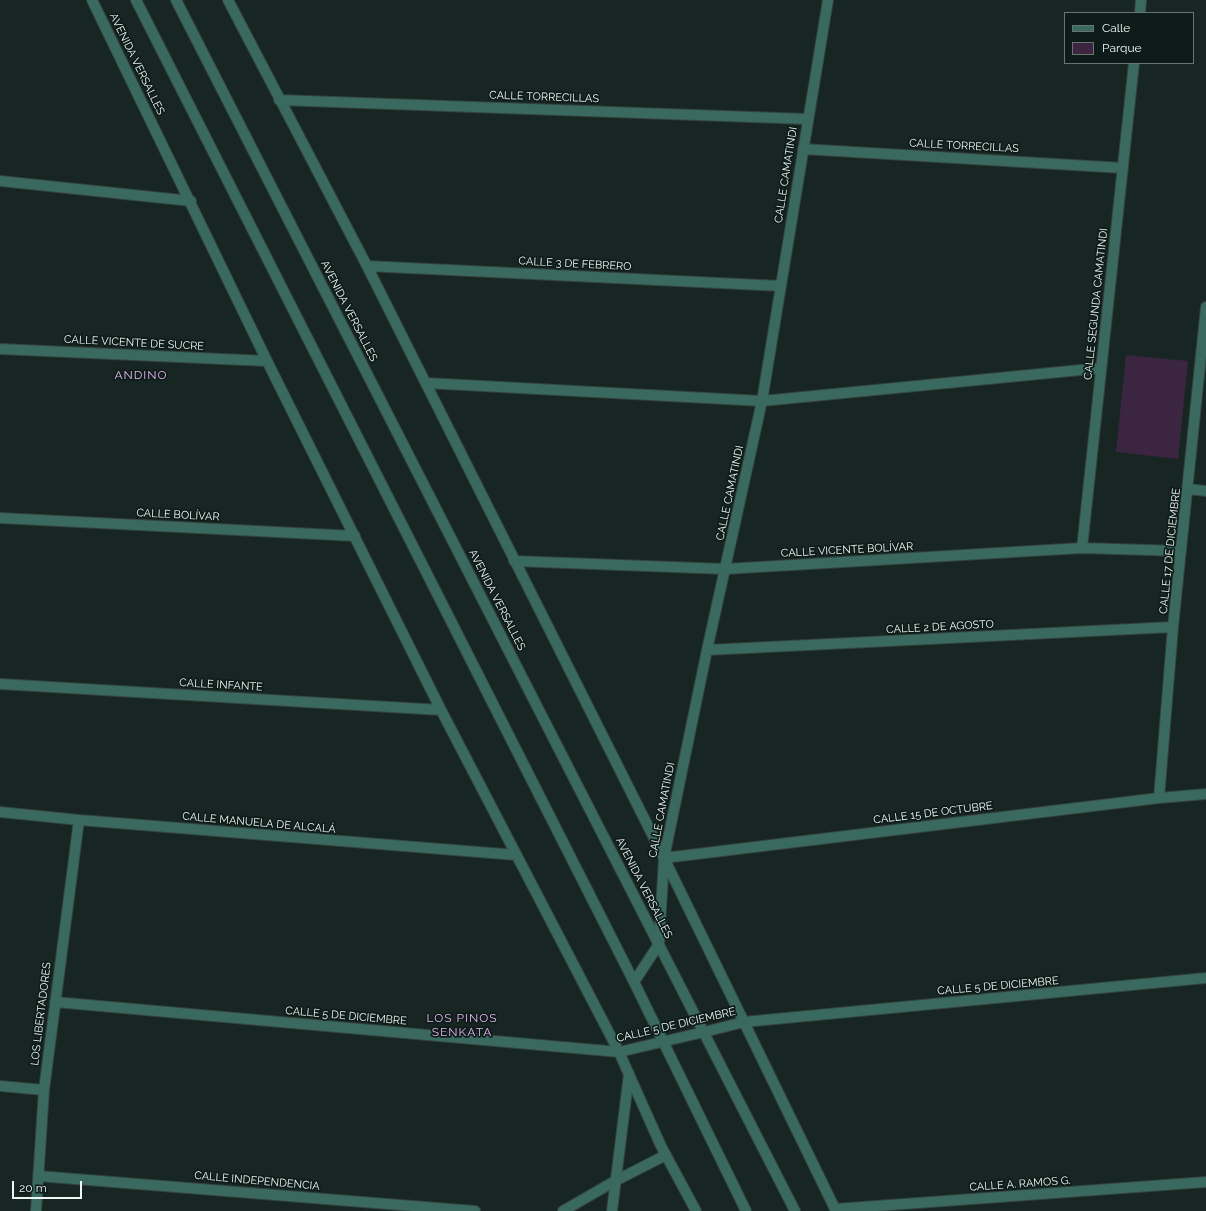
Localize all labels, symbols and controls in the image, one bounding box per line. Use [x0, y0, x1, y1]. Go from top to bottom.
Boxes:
street label: AVENIDA VERSALLES [107, 11, 167, 117]
legend [1064, 12, 1194, 64]
text: Calle [1102, 21, 1130, 35]
text: Parque [1102, 41, 1142, 55]
street label: CALLE TORRECILLAS [489, 88, 599, 106]
street label: CALLE CAMATINDI [772, 126, 800, 224]
street label: CALLE TORRECILLAS [909, 137, 1019, 155]
street label: CALLE SEGUNDA CAMATINDI [1081, 227, 1111, 381]
street label: CALLE 3 DE FEBRERO [518, 254, 632, 274]
street label: AVENIDA VERSALLES [318, 258, 380, 364]
street label: CALLE VICENTE DE SUCRE [64, 333, 204, 353]
district label: ANDINO [114, 368, 168, 382]
street label: CALLE CAMATINDI [713, 444, 747, 542]
street label: CALLE 17 DE DICIEMBRE [1157, 487, 1183, 615]
street label: CALLE BOLÍVAR [136, 506, 220, 524]
street label: CALLE VICENTE BOLÍVAR [780, 540, 914, 560]
street label: AVENIDA VERSALLES [466, 547, 528, 653]
street label: CALLE 2 DE AGOSTO [886, 618, 994, 636]
street label: CALLE INFANTE [179, 676, 263, 694]
street label: CALLE CAMATINDI [646, 761, 678, 859]
street label: CALLE 15 DE OCTUBRE [873, 799, 993, 827]
street label: CALLE MANUELA DE ALCALÁ [182, 810, 336, 836]
street label: AVENIDA VERSALLES [613, 835, 675, 941]
street label: LOS LIBERTADORES [28, 962, 54, 1066]
street label: CALLE 5 DE DICIEMBRE [937, 974, 1059, 998]
street label: CALLE 5 DE DICIEMBRE [285, 1004, 407, 1028]
street label: CALLE 5 DE DICIEMBRE [615, 1005, 737, 1045]
district label: LOS PINOS SENKATA [426, 1011, 498, 1039]
street label: CALLE INDEPENDENCIA [194, 1169, 320, 1193]
scale bar [14, 1173, 84, 1199]
street label: CALLE A. RAMOS G. [969, 1174, 1071, 1194]
text: 20 m [19, 1181, 47, 1195]

